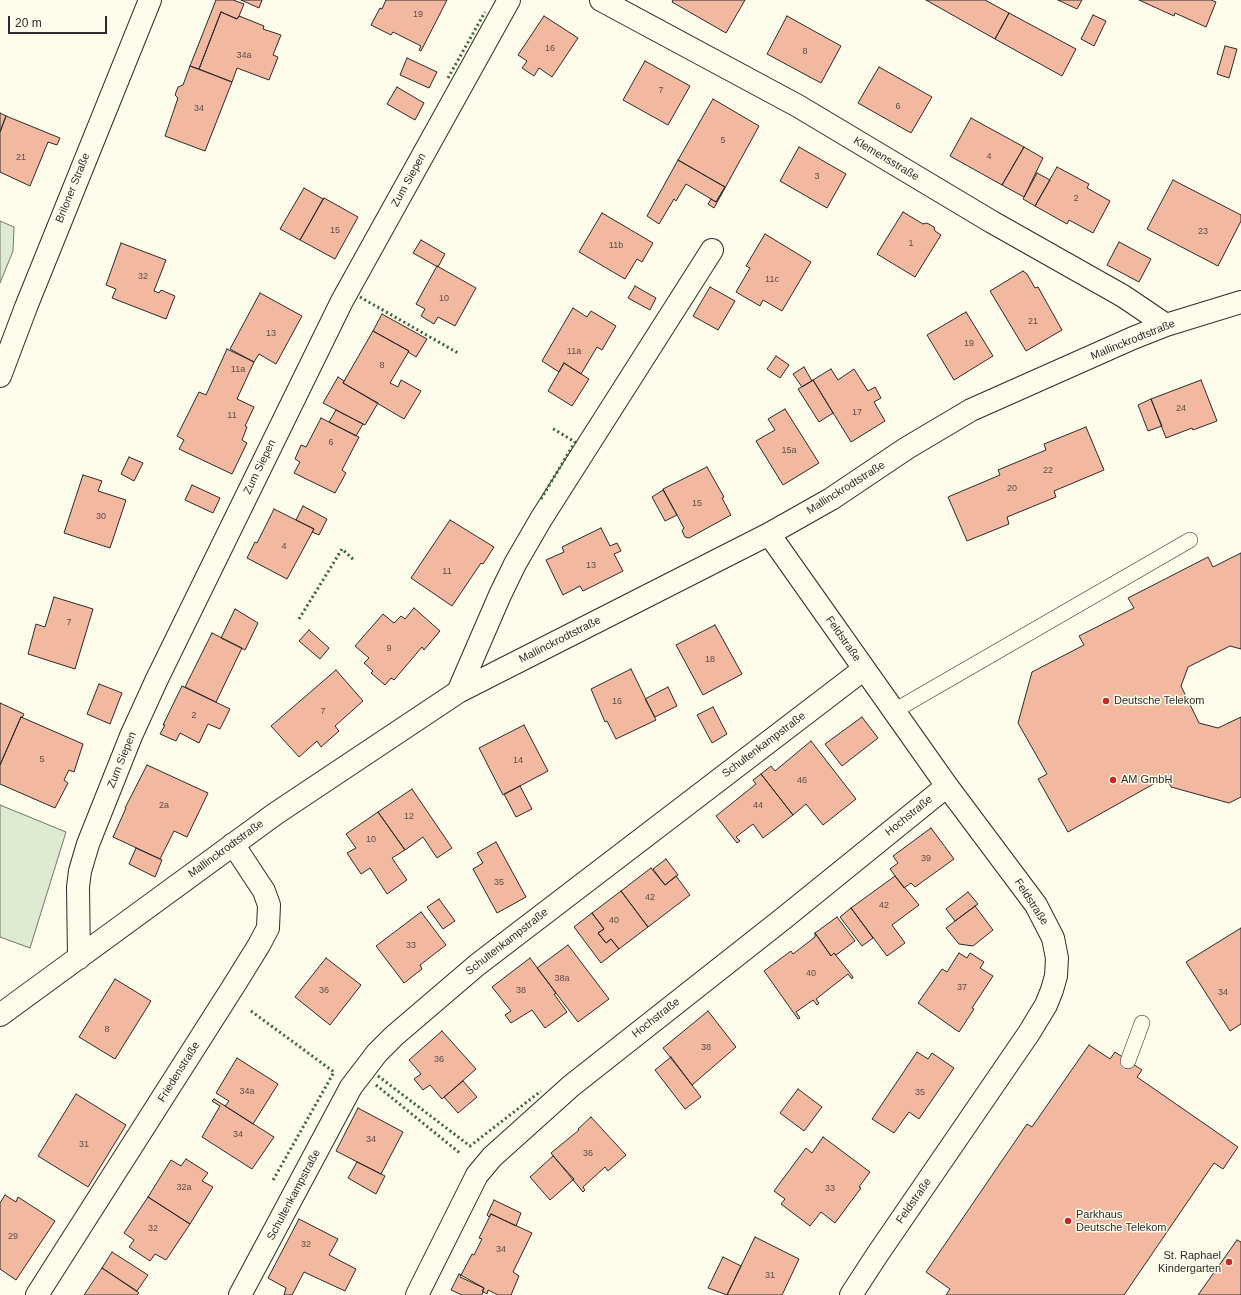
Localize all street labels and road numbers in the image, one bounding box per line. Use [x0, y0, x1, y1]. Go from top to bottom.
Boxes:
street label: Klemensstraße [851, 134, 921, 184]
street label: Briloner Straße [53, 151, 93, 225]
street label: Zum Siepen [389, 151, 429, 209]
street label: Mallinckrodtstraße [1089, 317, 1177, 363]
street label: Zum Siepen [241, 437, 279, 497]
street label: Mallinckrodtstraße [804, 459, 888, 517]
street label: Mallinckrodtstraße [517, 614, 603, 666]
street label: Feldstraße [823, 614, 863, 664]
street label: Schultenkampstraße [720, 709, 808, 781]
street label: Zum Siepen [105, 730, 139, 790]
street label: Hochstraße [883, 793, 935, 839]
street label: Mallinckrodtstraße [186, 817, 266, 881]
street label: Feldstraße [1011, 876, 1051, 928]
street label: Schultenkampstraße [463, 906, 551, 978]
street label: Hochstraße [630, 995, 682, 1041]
street label: Friedenstraße [155, 1039, 203, 1105]
street label: Schultenkampstraße [264, 1147, 324, 1243]
street label: Feldstraße [894, 1176, 934, 1226]

